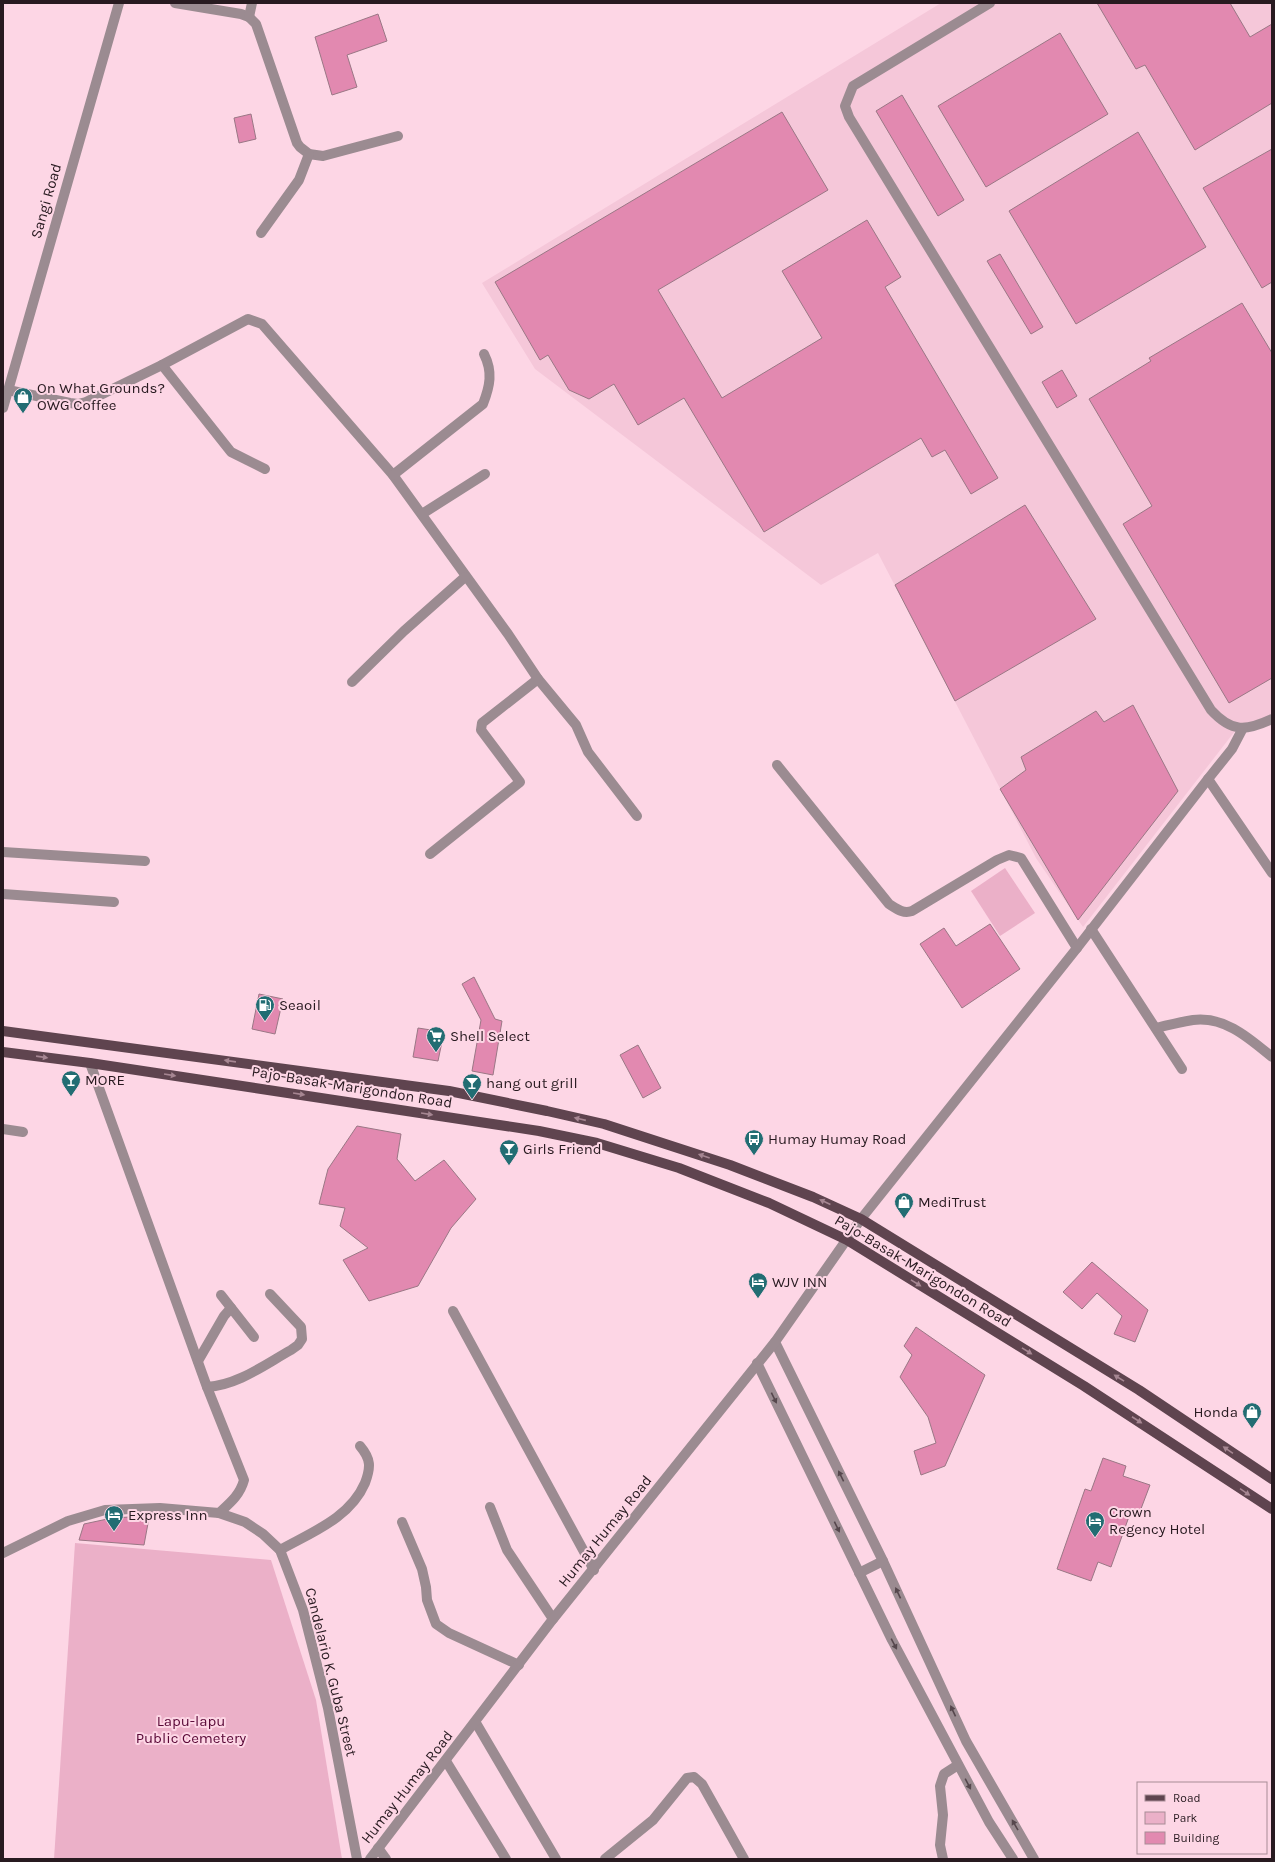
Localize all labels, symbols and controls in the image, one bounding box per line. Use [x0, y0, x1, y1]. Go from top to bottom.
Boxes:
street label: Sangi Road [27, 161, 65, 241]
place label: On What Grounds? OWG Coffee [37, 379, 165, 414]
shop icon: On What Grounds? OWG Coffee [12, 386, 34, 414]
fuel station icon: Seaoil [254, 994, 276, 1022]
place label: Seaoil [279, 996, 321, 1014]
supermarket icon: Shell Select [425, 1025, 447, 1053]
place label: Shell Select [450, 1027, 530, 1045]
one-way arrow [36, 1054, 48, 1060]
one-way arrow [224, 1058, 237, 1064]
street label: Pajo-Basak-Marigondon Road [250, 1062, 454, 1112]
bar icon: MORE [60, 1069, 82, 1097]
place label: MORE [85, 1071, 125, 1089]
one-way arrow [164, 1072, 176, 1078]
bar icon: hang out grill [461, 1072, 483, 1100]
place label: hang out grill [486, 1074, 578, 1092]
one-way arrow [293, 1091, 305, 1097]
one-way arrow [421, 1111, 434, 1117]
one-way arrow [573, 1115, 586, 1121]
bus stop icon: Humay Humay Road [743, 1128, 765, 1156]
place label: Humay Humay Road [768, 1130, 906, 1148]
bar icon: Girls Friend [498, 1138, 520, 1166]
place label: Girls Friend [523, 1140, 602, 1158]
one-way arrow [698, 1153, 710, 1159]
shop icon: MediTrust [893, 1191, 915, 1219]
place label: MediTrust [918, 1193, 987, 1211]
one-way arrow [819, 1199, 831, 1205]
street label: Pajo-Basak-Marigondon Road [831, 1211, 1015, 1331]
hotel icon: WJV INN [747, 1271, 769, 1299]
place label: WJV INN [772, 1273, 827, 1291]
one-way arrow [910, 1279, 922, 1286]
one-way arrow [1022, 1347, 1032, 1355]
one-way arrow [1114, 1374, 1124, 1382]
one-way arrow [771, 1392, 777, 1404]
shop icon: Honda [1241, 1401, 1263, 1429]
place label: Honda [1194, 1403, 1238, 1421]
one-way arrow [1131, 1417, 1143, 1424]
one-way arrow [1222, 1446, 1234, 1453]
one-way arrow [838, 1470, 844, 1482]
street label: Humay Humay Road [554, 1472, 656, 1590]
one-way arrow [1240, 1488, 1251, 1496]
place label: Crown Regency Hotel [1109, 1503, 1205, 1538]
hotel icon: Express Inn [103, 1504, 125, 1532]
place label: Express Inn [128, 1506, 208, 1524]
hotel icon: Crown Regency Hotel [1084, 1510, 1106, 1538]
one-way arrow [834, 1522, 840, 1533]
street label: Candelario K. Guba Street [301, 1586, 361, 1759]
one-way arrow [895, 1587, 901, 1598]
one-way arrow [891, 1639, 897, 1650]
one-way arrow [950, 1705, 956, 1717]
park label: Lapu-lapu Public Cemetery [136, 1712, 246, 1747]
street label: Humay Humay Road [357, 1727, 457, 1847]
one-way arrow [965, 1778, 972, 1790]
legend [1137, 1782, 1267, 1854]
text: Road [1173, 1791, 1201, 1805]
text: Park [1173, 1811, 1198, 1825]
one-way arrow [1011, 1819, 1018, 1831]
text: Building [1173, 1831, 1220, 1845]

